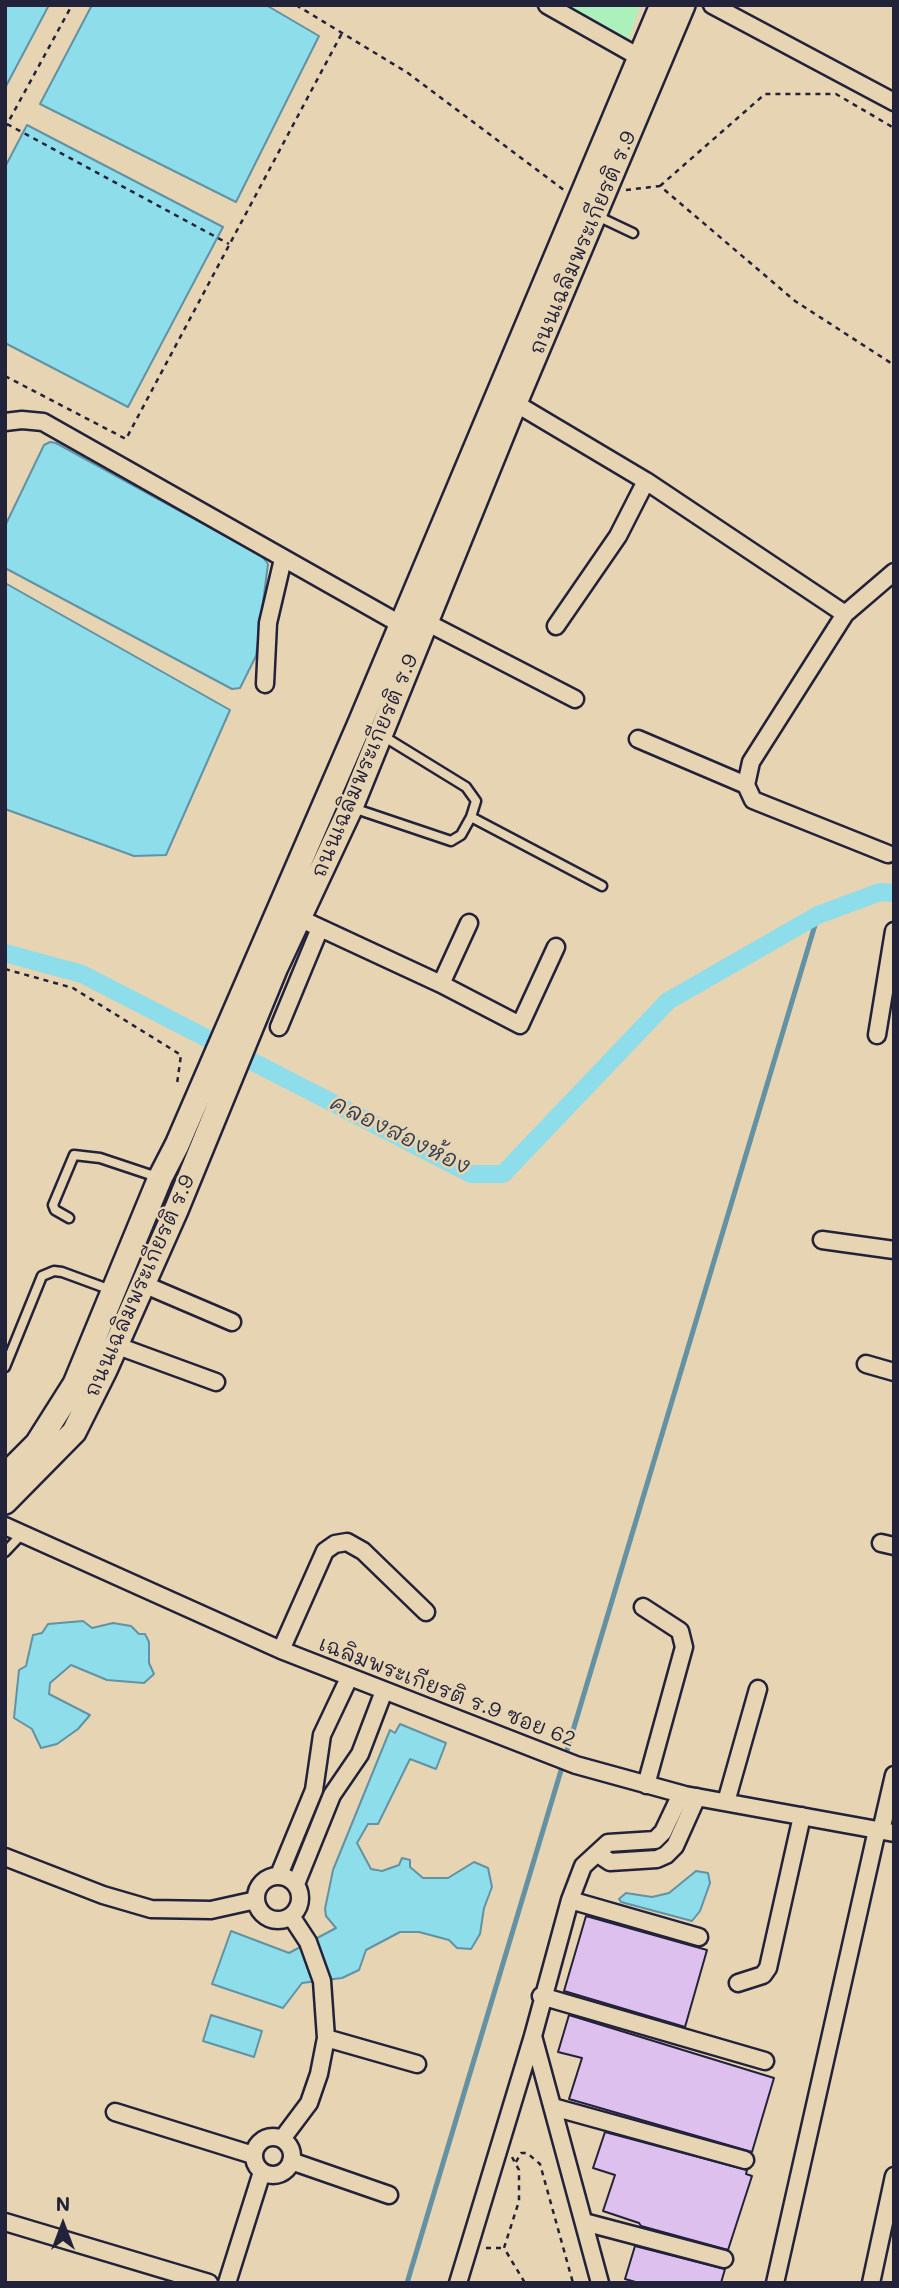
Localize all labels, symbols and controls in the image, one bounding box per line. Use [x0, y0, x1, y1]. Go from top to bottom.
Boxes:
street label: ถนนเฉลิมพระเกียรติ ร.9 [524, 127, 642, 359]
street label: ถนนเฉลิมพระเกียรติ ร.9 [306, 650, 424, 882]
water label: คลองสองห้อง [326, 1089, 474, 1181]
street label: ถนนเฉลิมพระเกียรติ ร.9 [80, 1171, 200, 1401]
street label: เฉลิมพระเกียรติ ร.9 ซอย 62 [315, 1631, 579, 1753]
north arrow [28, 2190, 98, 2260]
text: N [56, 2191, 70, 2216]

